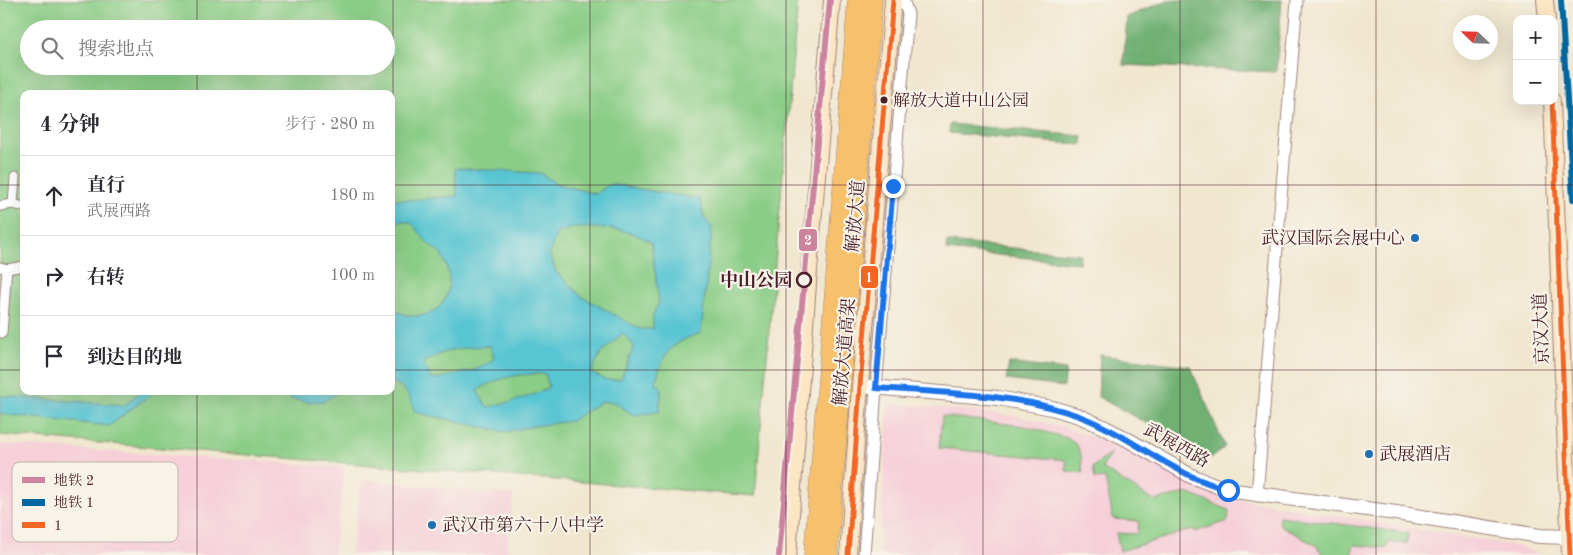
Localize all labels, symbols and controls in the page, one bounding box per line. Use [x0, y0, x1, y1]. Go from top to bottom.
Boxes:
north arrow [1453, 15, 1498, 60]
map controls [1513, 15, 1558, 105]
button: + [1513, 15, 1558, 60]
search box [20, 20, 395, 75]
icon: search [38, 34, 66, 62]
text: 搜索地点 [78, 41, 154, 60]
button: − [1513, 60, 1558, 105]
place label: 解放大道中山公园 [893, 91, 1029, 110]
marker: 解放大道中山公园 [879, 95, 889, 105]
text: 4 分钟 [40, 115, 100, 136]
text: 步行 · 280 m [285, 117, 375, 133]
route end [882, 175, 905, 198]
text: 直行 [87, 177, 125, 196]
street label: 解放大道 [842, 179, 868, 253]
icon: ahead [40, 182, 68, 210]
text: 180 m [330, 188, 375, 204]
text: 武展西路 [87, 204, 151, 220]
line badge: 2 [798, 228, 818, 252]
place label: 武汉国际会展中心 [1261, 228, 1405, 248]
marker: 武汉国际会展中心 [1409, 232, 1421, 244]
text: 2 [804, 234, 812, 248]
icon: right [40, 262, 68, 290]
line badge: 1 [860, 265, 879, 289]
text: 100 m [330, 268, 375, 284]
text: 右转 [87, 269, 125, 288]
place label: 中山公园 [720, 270, 792, 290]
text: 1 [865, 271, 873, 285]
marker: 中山公园 [796, 272, 812, 288]
street label: 京汉大道 [1530, 293, 1552, 365]
street label: 解放大道高架 [829, 297, 859, 407]
icon: arrive [40, 342, 68, 370]
text: 到达目的地 [87, 349, 182, 368]
street label: 武展西路 [1141, 419, 1213, 471]
place label: 武展酒店 [1379, 444, 1451, 464]
marker: 武展酒店 [1363, 448, 1375, 460]
legend [12, 462, 178, 542]
text: 地铁 2 [54, 473, 94, 488]
route start [1217, 479, 1240, 502]
text: 地铁 1 [54, 495, 94, 510]
place label: 武汉市第六十八中学 [442, 515, 604, 535]
text: 1 [54, 519, 62, 533]
marker: 武汉市第六十八中学 [426, 519, 438, 531]

